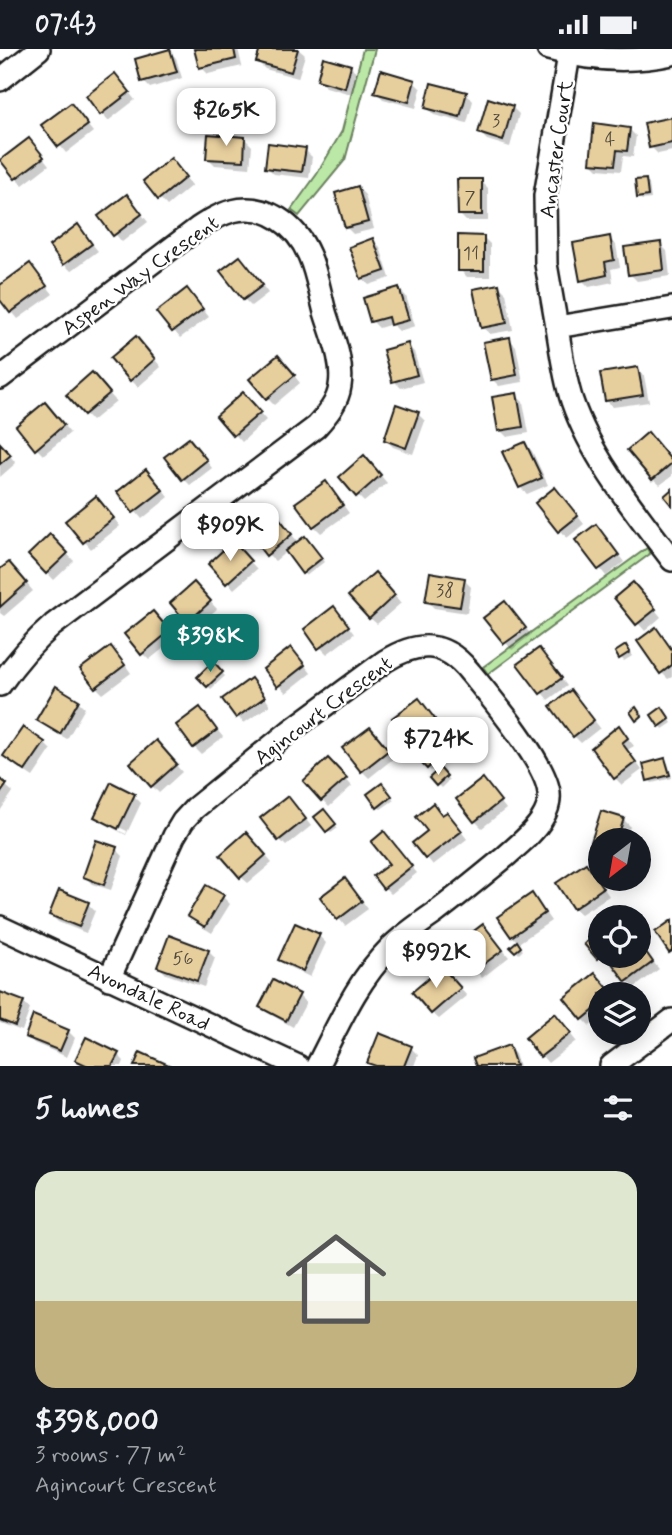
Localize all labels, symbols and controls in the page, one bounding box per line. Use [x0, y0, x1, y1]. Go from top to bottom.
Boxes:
text: 07:43 [35, 8, 96, 42]
street label: Ancaster Court [533, 78, 581, 220]
pin: $265K [177, 89, 275, 148]
text: $265K [193, 96, 259, 126]
house number: 3 [492, 109, 500, 133]
house number: 4 [605, 128, 615, 152]
house number: 7 [465, 186, 476, 210]
street label: Aspen Way Crescent [56, 209, 225, 342]
house number: 11 [463, 242, 479, 266]
pin: $909K [181, 503, 279, 563]
text: $909K [197, 511, 263, 541]
house number: 38 [436, 579, 454, 603]
pin: $398K [161, 615, 259, 674]
text: $398K [177, 622, 243, 652]
street label: Agincourt Crescent [249, 650, 398, 772]
pin: $724K [389, 717, 487, 777]
text: $724K [403, 725, 473, 755]
north arrow [588, 828, 651, 891]
map controls [588, 828, 651, 1045]
button: locate [588, 905, 651, 968]
pin: $992K [387, 930, 485, 990]
text: $992K [402, 938, 470, 968]
house number: 56 [173, 947, 193, 971]
street label: Avondale Road [83, 957, 214, 1038]
button: layers [588, 982, 651, 1045]
text: 5 homes [35, 1089, 140, 1128]
icon: filters [599, 1089, 637, 1127]
icon: home [273, 1216, 399, 1342]
text: $398,000 [35, 1402, 159, 1441]
text: 3 rooms · 77 m² [35, 1441, 186, 1471]
text: Agincourt Crescent [35, 1471, 217, 1501]

